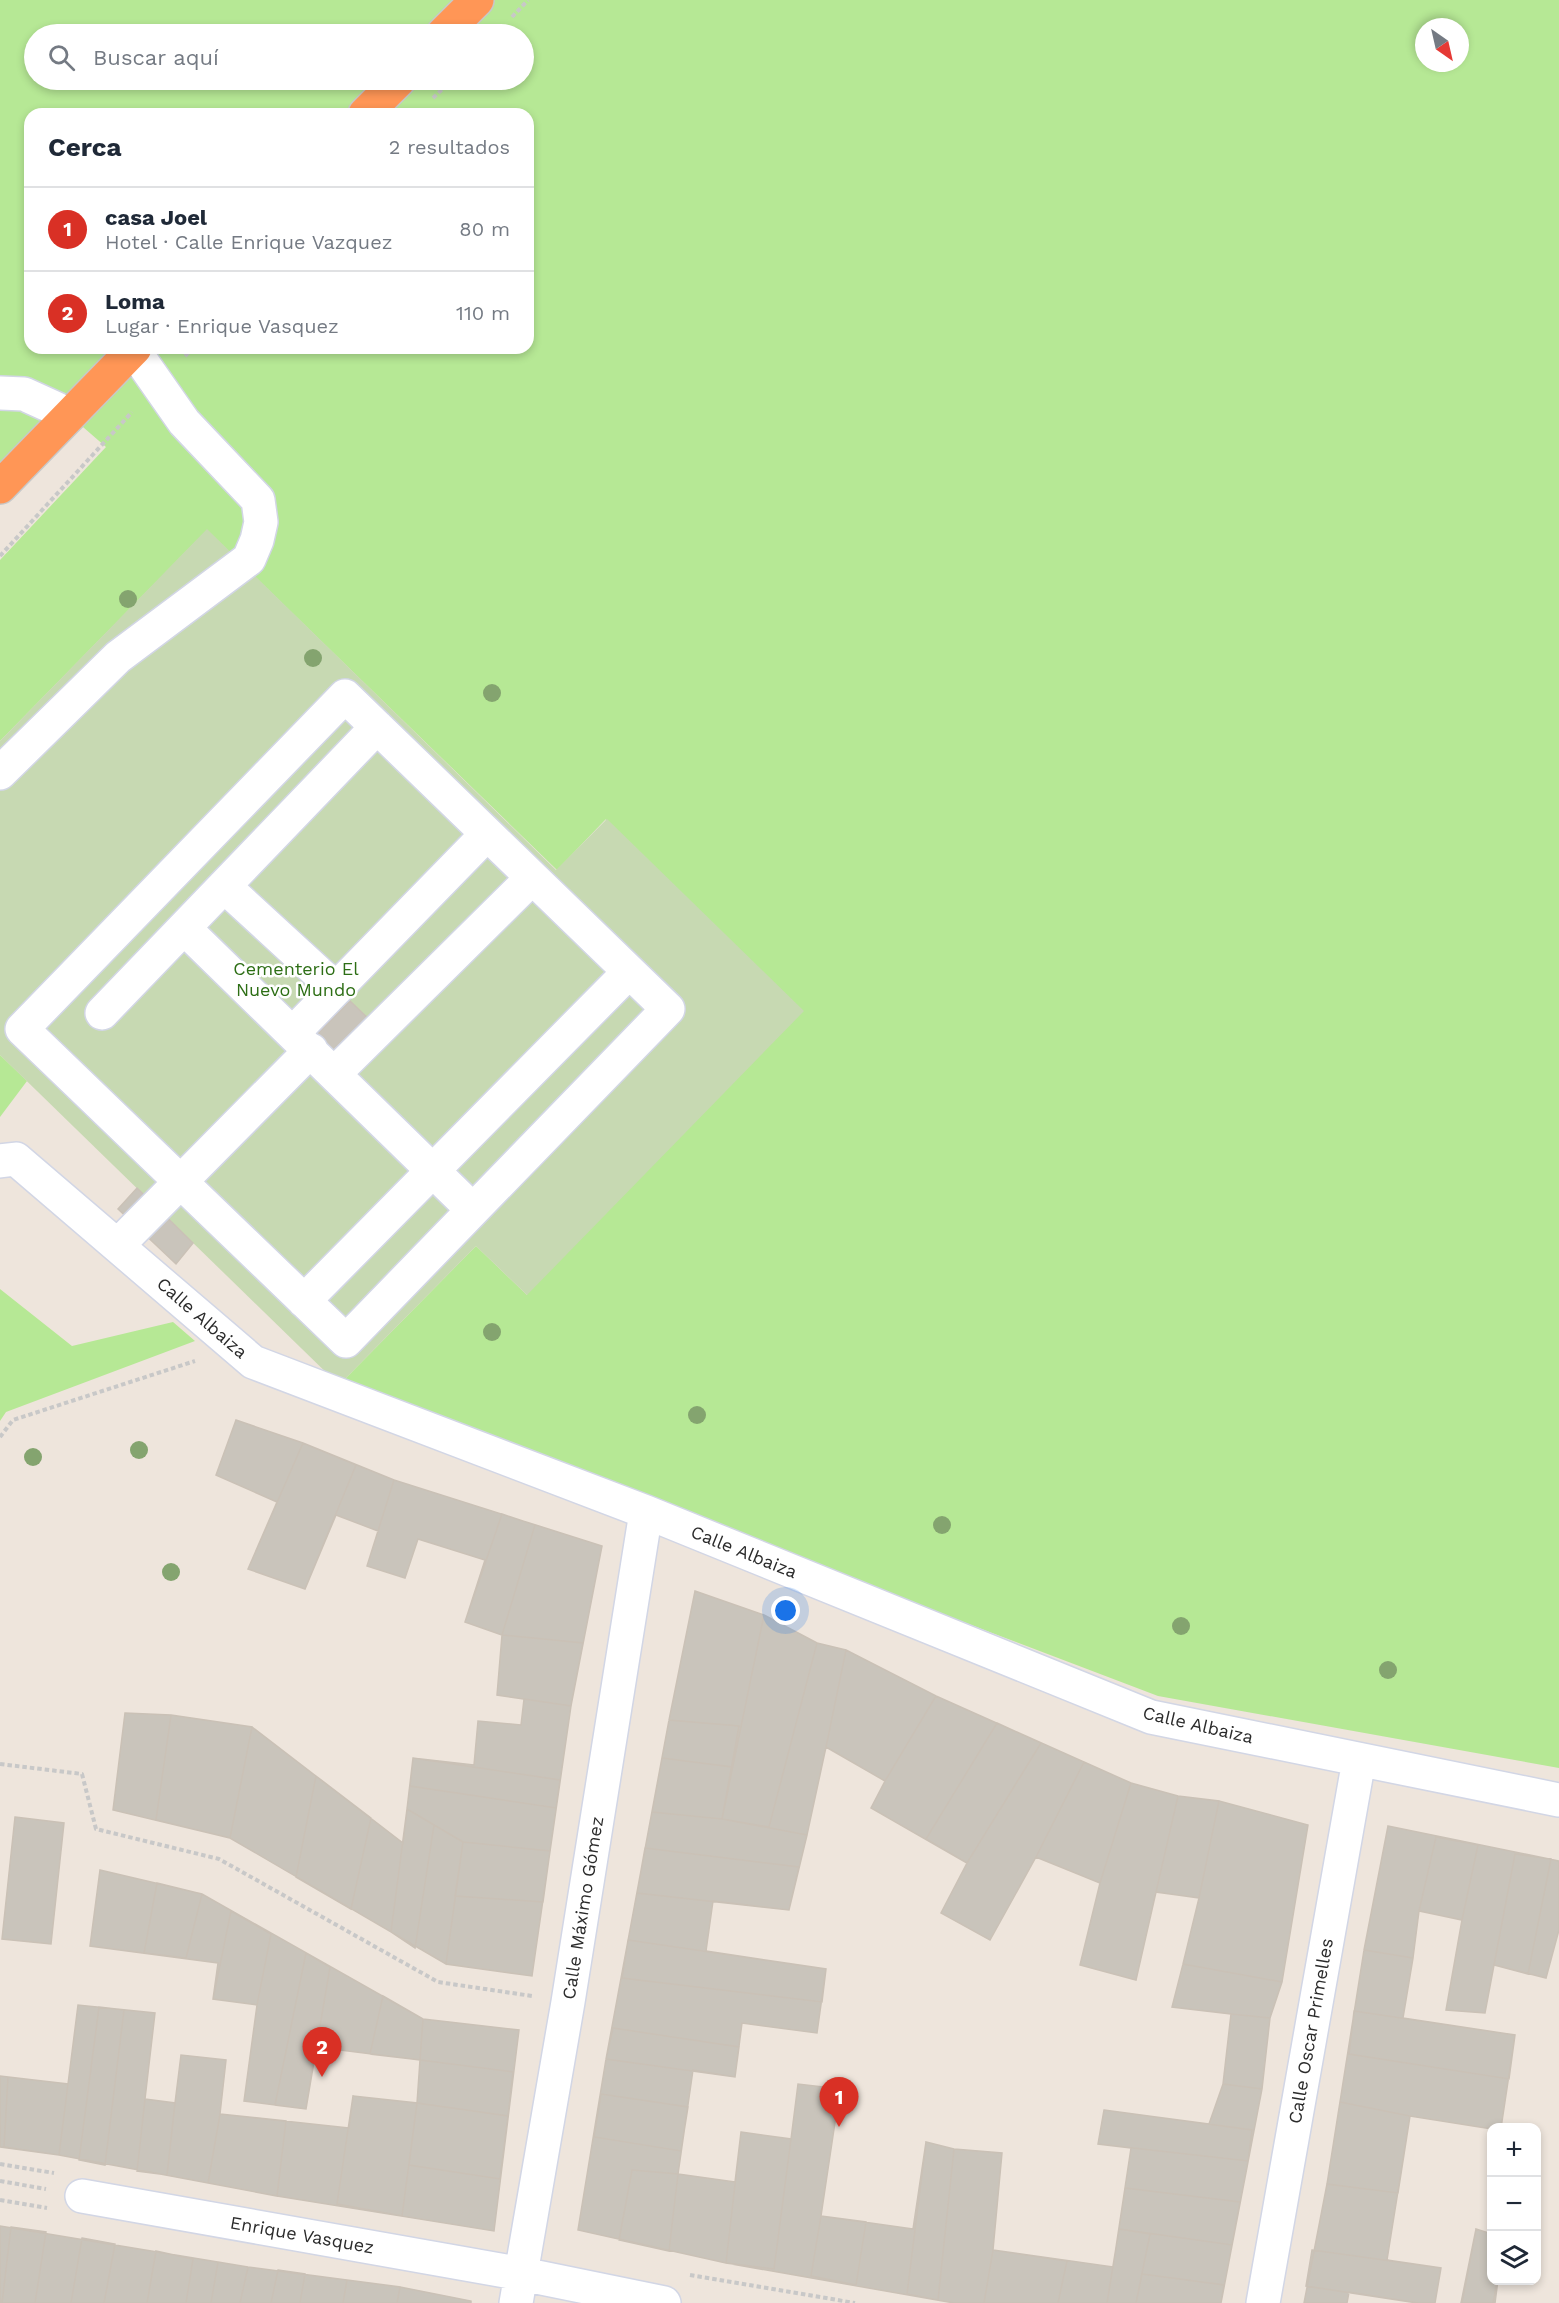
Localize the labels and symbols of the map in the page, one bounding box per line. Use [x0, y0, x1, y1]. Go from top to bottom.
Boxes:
north arrow [1415, 18, 1469, 72]
park label: Cementerio El Nuevo Mundo [233, 958, 359, 1000]
street label: Calle Albaiza [153, 1273, 252, 1363]
street label: Calle Albaiza [688, 1521, 800, 1582]
your location [771, 1596, 800, 1625]
street label: Calle Albaiza [1141, 1702, 1255, 1747]
street label: Calle Máximo Gómez [558, 1815, 607, 2001]
street label: Calle Oscar Primelles [1284, 1937, 1337, 2125]
pin: 2 [302, 2028, 342, 2077]
pin: 1 [820, 2078, 858, 2127]
street label: Enrique Vasquez [229, 2212, 376, 2257]

